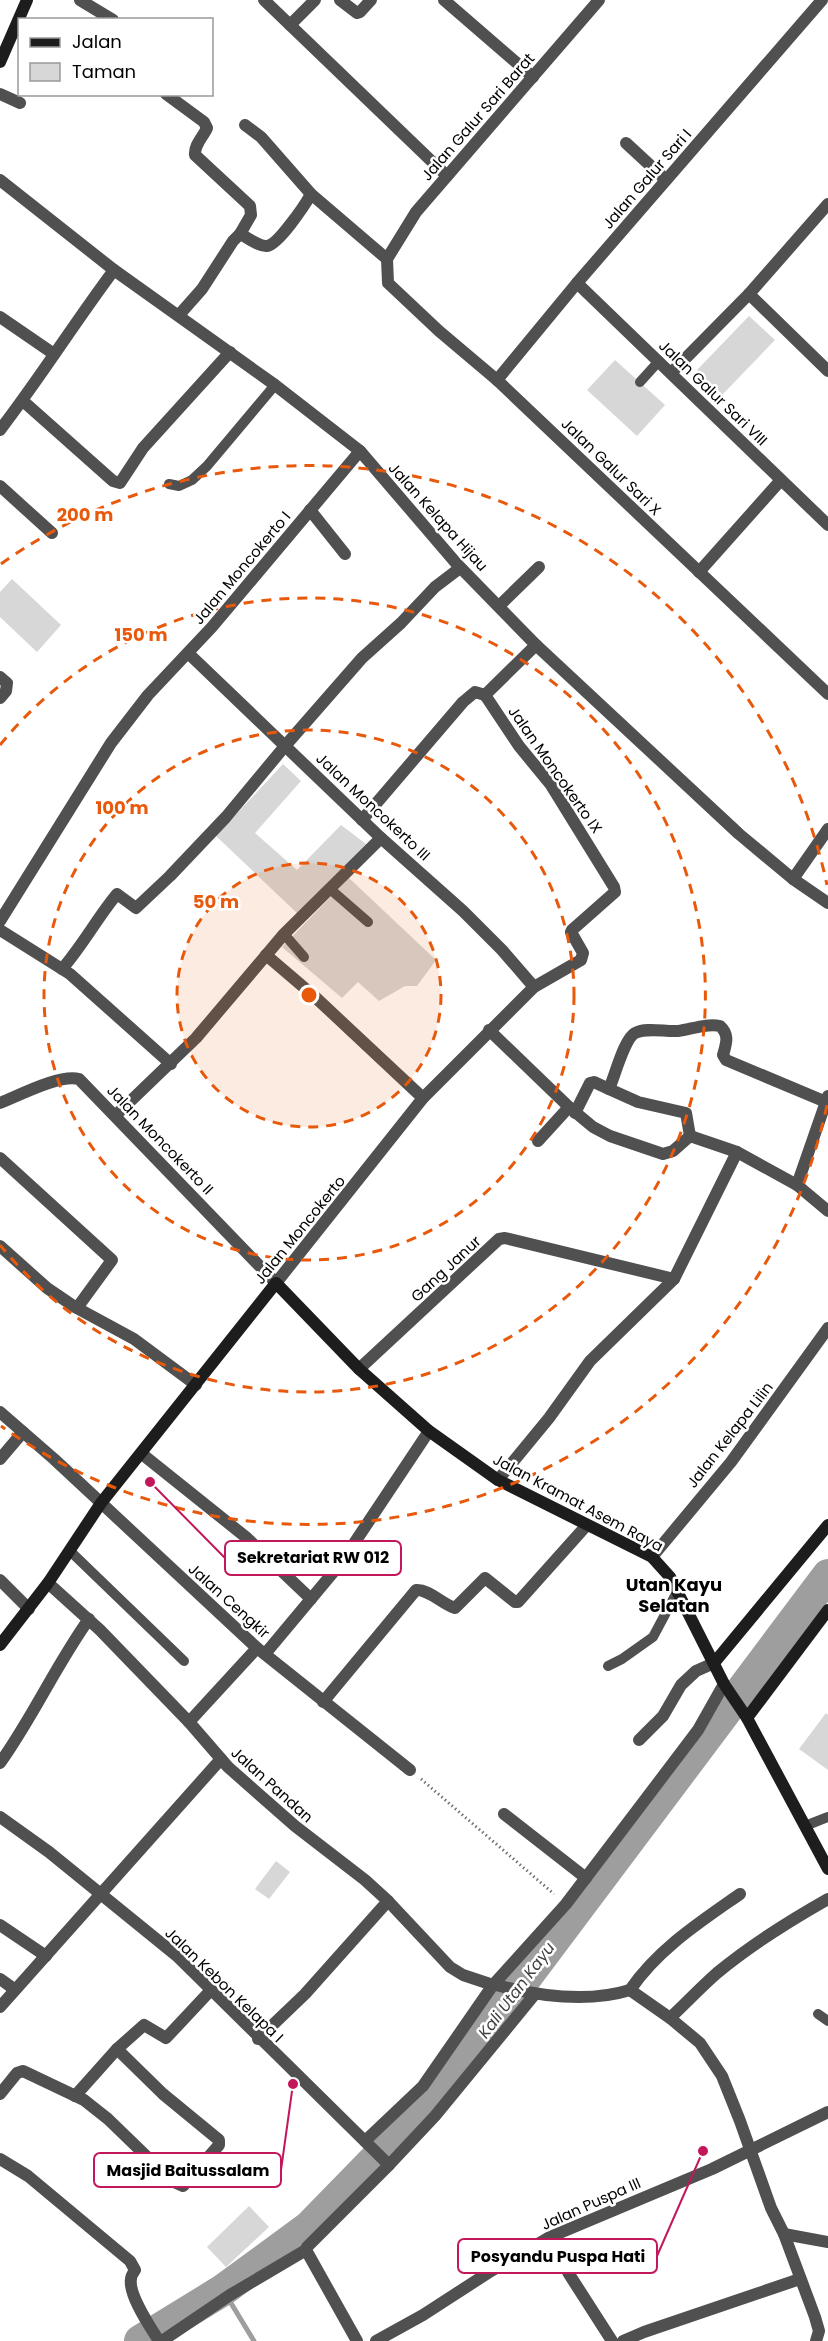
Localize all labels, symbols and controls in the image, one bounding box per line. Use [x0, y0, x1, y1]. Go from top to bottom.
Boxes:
legend [18, 18, 213, 96]
text: Jalan [72, 29, 122, 54]
street label: Jalan Galur Sari Barat [416, 48, 539, 185]
text: Taman [72, 59, 136, 84]
street label: Jalan Galur Sari I [597, 124, 696, 233]
street label: Jalan Galur Sari VIII [654, 335, 772, 450]
street label: Jalan Galur Sari X [557, 413, 666, 520]
street label: Jalan Kelapa Hijau [384, 458, 493, 576]
text: 200 m [57, 502, 113, 527]
street label: Jalan Moncokerto I [188, 507, 295, 629]
text: 150 m [114, 622, 168, 647]
street label: Jalan Moncokerto IX [503, 702, 607, 838]
street label: Jalan Moncokerto III [312, 748, 435, 865]
text: 100 m [95, 795, 149, 820]
text: 50 m [193, 889, 239, 914]
centre of rings [299, 985, 319, 1005]
street label: Jalan Moncokerto II [102, 1080, 218, 1199]
street label: Jalan Moncokerto [249, 1171, 350, 1288]
street label: Gang Janur [406, 1231, 485, 1306]
street label: Jalan Kelapa Lilin [682, 1377, 778, 1492]
street label: Jalan Kramat Asem Raya [489, 1449, 667, 1556]
callout: Sekretariat RW 012 [225, 1541, 401, 1575]
text: Sekretariat RW 012 [237, 1546, 389, 1569]
street label: Jalan Cengkir [184, 1558, 275, 1643]
district label: Utan Kayu Selatan [626, 1572, 722, 1618]
street label: Jalan Pandan [227, 1742, 318, 1827]
street label: Jalan Kebon Kelapa I [160, 1922, 288, 2047]
water label: Kali Utan Kayu [473, 1937, 560, 2043]
callout: Masjid Baitussalam [94, 2153, 281, 2187]
text: Masjid Baitussalam [107, 2159, 269, 2182]
street label: Jalan Puspa III [538, 2172, 644, 2235]
callout: Posyandu Puspa Hati [458, 2239, 657, 2273]
text: Posyandu Puspa Hati [471, 2245, 645, 2268]

